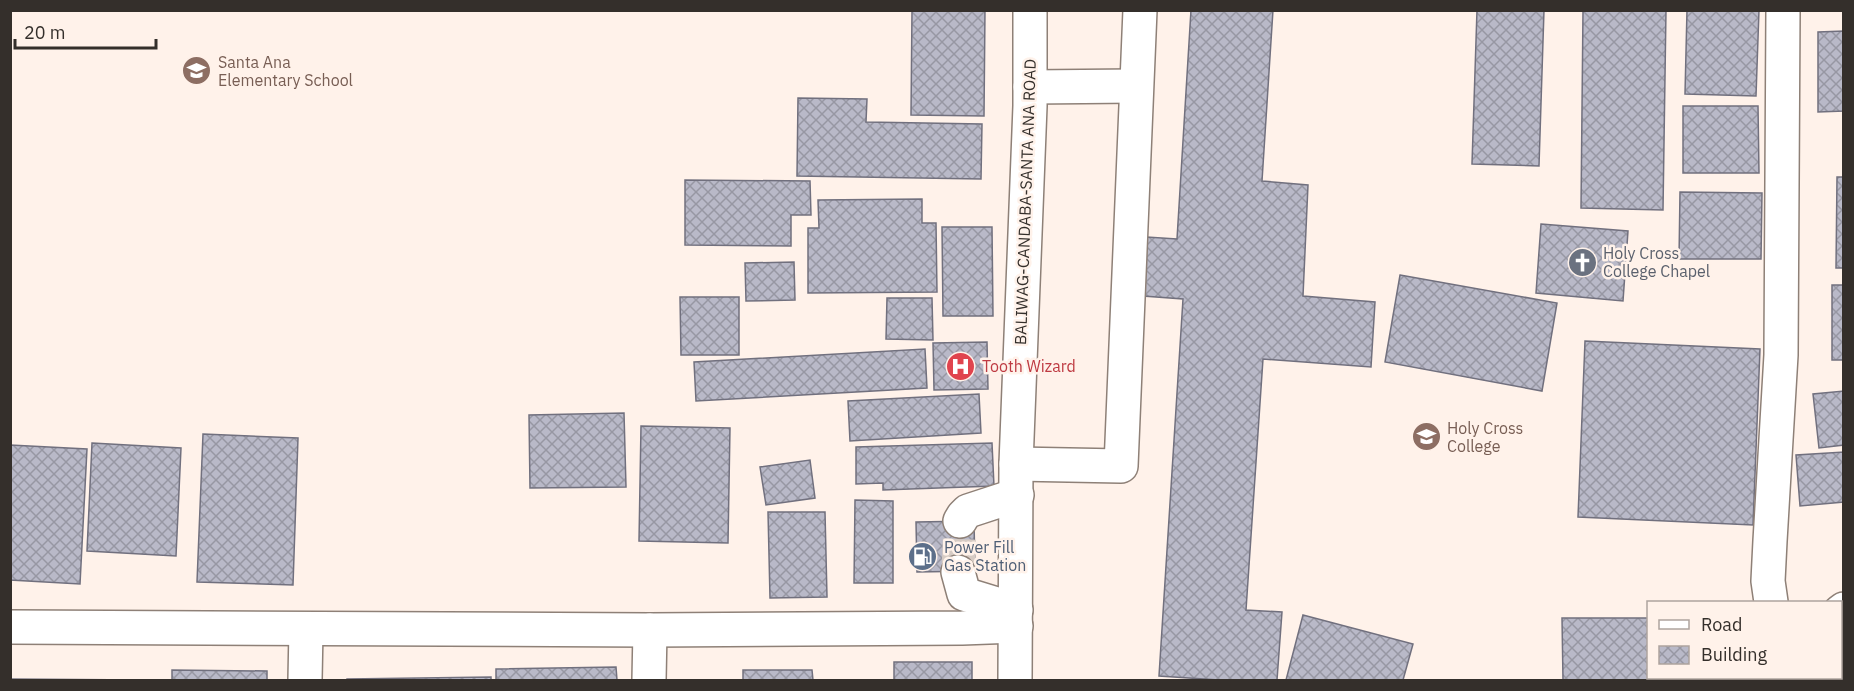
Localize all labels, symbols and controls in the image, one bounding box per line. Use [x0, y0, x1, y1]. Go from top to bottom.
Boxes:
scale bar [15, 12, 156, 50]
text: 20 m [24, 21, 66, 44]
place label: Santa Ana Elementary School [218, 52, 353, 90]
school or university icon: Santa Ana Elementary School [181, 55, 213, 87]
street label: BALIWAG-CANDABA-SANTA ANA ROAD [1010, 59, 1040, 345]
place label: Holy Cross College Chapel [1603, 243, 1710, 281]
church icon: Holy Cross College Chapel [1566, 246, 1598, 278]
hospital icon: Tooth Wizard [945, 350, 977, 382]
place label: Tooth Wizard [982, 356, 1076, 376]
place label: Holy Cross College [1447, 418, 1523, 456]
school or university icon: Holy Cross College [1410, 421, 1442, 453]
place label: Power Fill Gas Station [944, 537, 1026, 575]
fuel station icon: Power Fill Gas Station [907, 540, 939, 572]
legend [1647, 601, 1842, 679]
text: Road [1701, 613, 1742, 636]
text: Building [1701, 643, 1768, 666]

